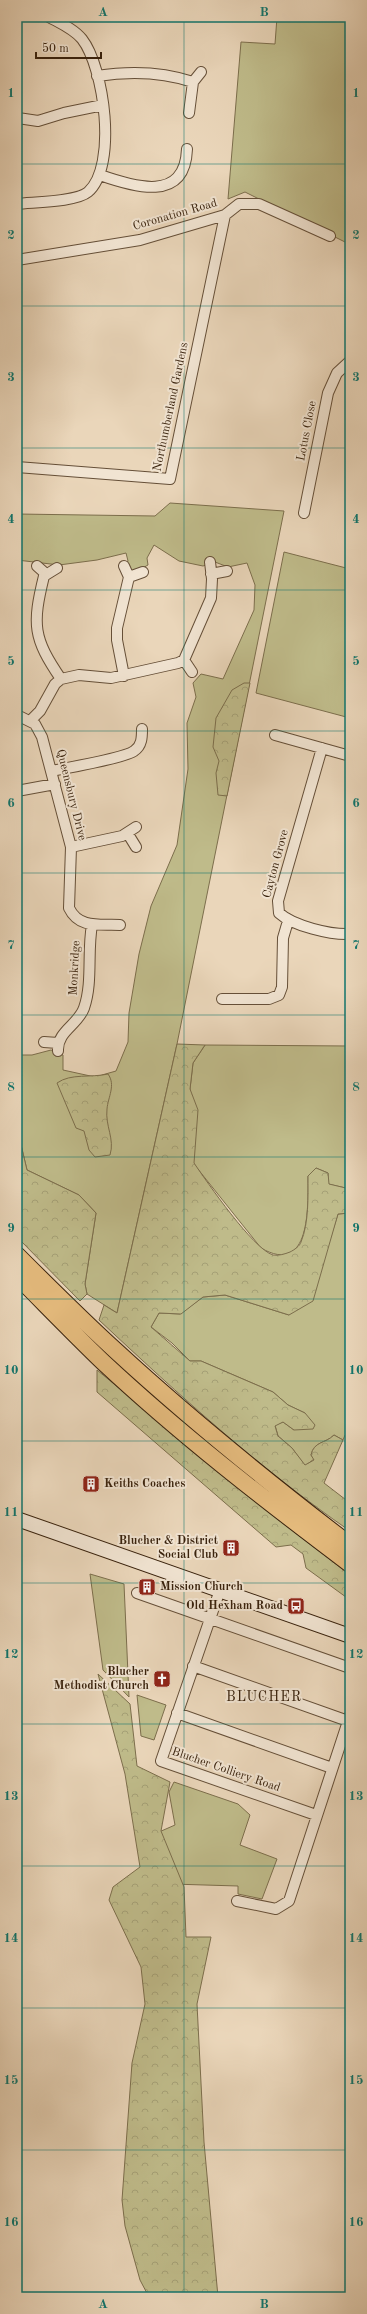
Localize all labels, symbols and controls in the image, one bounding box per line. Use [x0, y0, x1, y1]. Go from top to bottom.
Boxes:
text: A [98, 6, 108, 19]
text: B [259, 6, 269, 19]
scale bar [36, 34, 101, 60]
text: 50 m [42, 42, 69, 55]
text: 1 [7, 87, 15, 100]
text: 1 [352, 87, 360, 100]
street label: Coronation Road [131, 197, 219, 233]
text: 2 [7, 229, 15, 242]
text: 2 [352, 229, 360, 242]
street label: Northumberland Gardens [151, 341, 191, 473]
text: 3 [7, 371, 15, 384]
text: 3 [352, 371, 360, 384]
street label: Lotus Close [295, 399, 319, 462]
text: 4 [7, 513, 15, 526]
text: 4 [352, 513, 360, 526]
text: 5 [7, 655, 15, 668]
text: 5 [352, 655, 360, 668]
street label: Queensbury Drive [54, 748, 88, 842]
text: 6 [7, 797, 15, 810]
text: 6 [352, 797, 360, 810]
street label: Cayton Grove [261, 828, 291, 900]
text: 7 [7, 939, 15, 952]
text: 7 [352, 939, 360, 952]
street label: Monkridge [68, 940, 82, 996]
text: 8 [7, 1081, 15, 1094]
text: 8 [352, 1081, 360, 1094]
text: 9 [7, 1222, 15, 1235]
text: 9 [352, 1222, 360, 1235]
text: 10 [3, 1364, 19, 1377]
text: 10 [348, 1364, 364, 1377]
building icon: Keiths Coaches [81, 1474, 101, 1494]
place label: Keiths Coaches [104, 1478, 185, 1490]
text: 11 [3, 1506, 19, 1519]
text: 11 [348, 1506, 364, 1519]
place label: Blucher & District Social Club [119, 1535, 219, 1561]
building icon: Blucher & District Social Club [221, 1538, 241, 1558]
building icon: Mission Church [137, 1577, 157, 1597]
place label: Mission Church [160, 1581, 243, 1593]
bus stop icon: Old Hexham Road [286, 1596, 306, 1616]
place label: Old Hexham Road [186, 1600, 284, 1612]
text: 12 [3, 1648, 19, 1661]
text: 12 [348, 1648, 364, 1661]
place label: Blucher Methodist Church [54, 1666, 149, 1692]
church icon: Blucher Methodist Church [152, 1669, 172, 1689]
district label: BLUCHER [226, 1690, 302, 1704]
street label: Blucher Colliery Road [170, 1746, 282, 1794]
text: 13 [3, 1790, 19, 1803]
text: 13 [348, 1790, 364, 1803]
text: 14 [3, 1932, 19, 1945]
text: 14 [348, 1932, 364, 1945]
text: 15 [3, 2074, 19, 2087]
text: 15 [348, 2074, 364, 2087]
text: 16 [3, 2216, 19, 2229]
text: 16 [348, 2216, 364, 2229]
text: A [98, 2298, 108, 2311]
text: B [259, 2298, 269, 2311]

